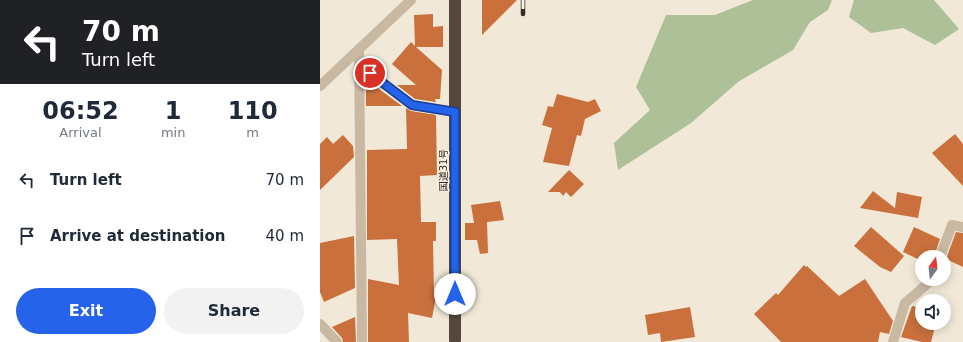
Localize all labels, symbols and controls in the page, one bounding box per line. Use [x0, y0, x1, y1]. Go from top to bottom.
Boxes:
text: 70 m [82, 15, 160, 48]
icon: left [16, 16, 68, 68]
text: Turn left [82, 49, 155, 70]
pin [353, 56, 387, 90]
icon: arrive [359, 62, 381, 84]
text: 06:52 [42, 97, 119, 125]
text: 1 [165, 97, 181, 125]
text: 110 [228, 97, 278, 125]
text: Arrival [59, 125, 102, 140]
text: min [161, 125, 185, 140]
text: m [246, 125, 259, 140]
street label: 国道31号 [438, 149, 449, 191]
icon: left [16, 169, 38, 191]
text: Turn left [50, 171, 122, 189]
text: 70 m [266, 171, 304, 189]
icon: arrive [16, 225, 38, 247]
text: Arrive at destination [50, 227, 225, 245]
text: 40 m [266, 227, 304, 245]
north arrow [915, 250, 951, 286]
map controls [915, 250, 951, 330]
position arrow [434, 273, 476, 315]
button: Exit [16, 288, 156, 334]
button: Share [164, 288, 304, 334]
button: sound [915, 294, 951, 330]

